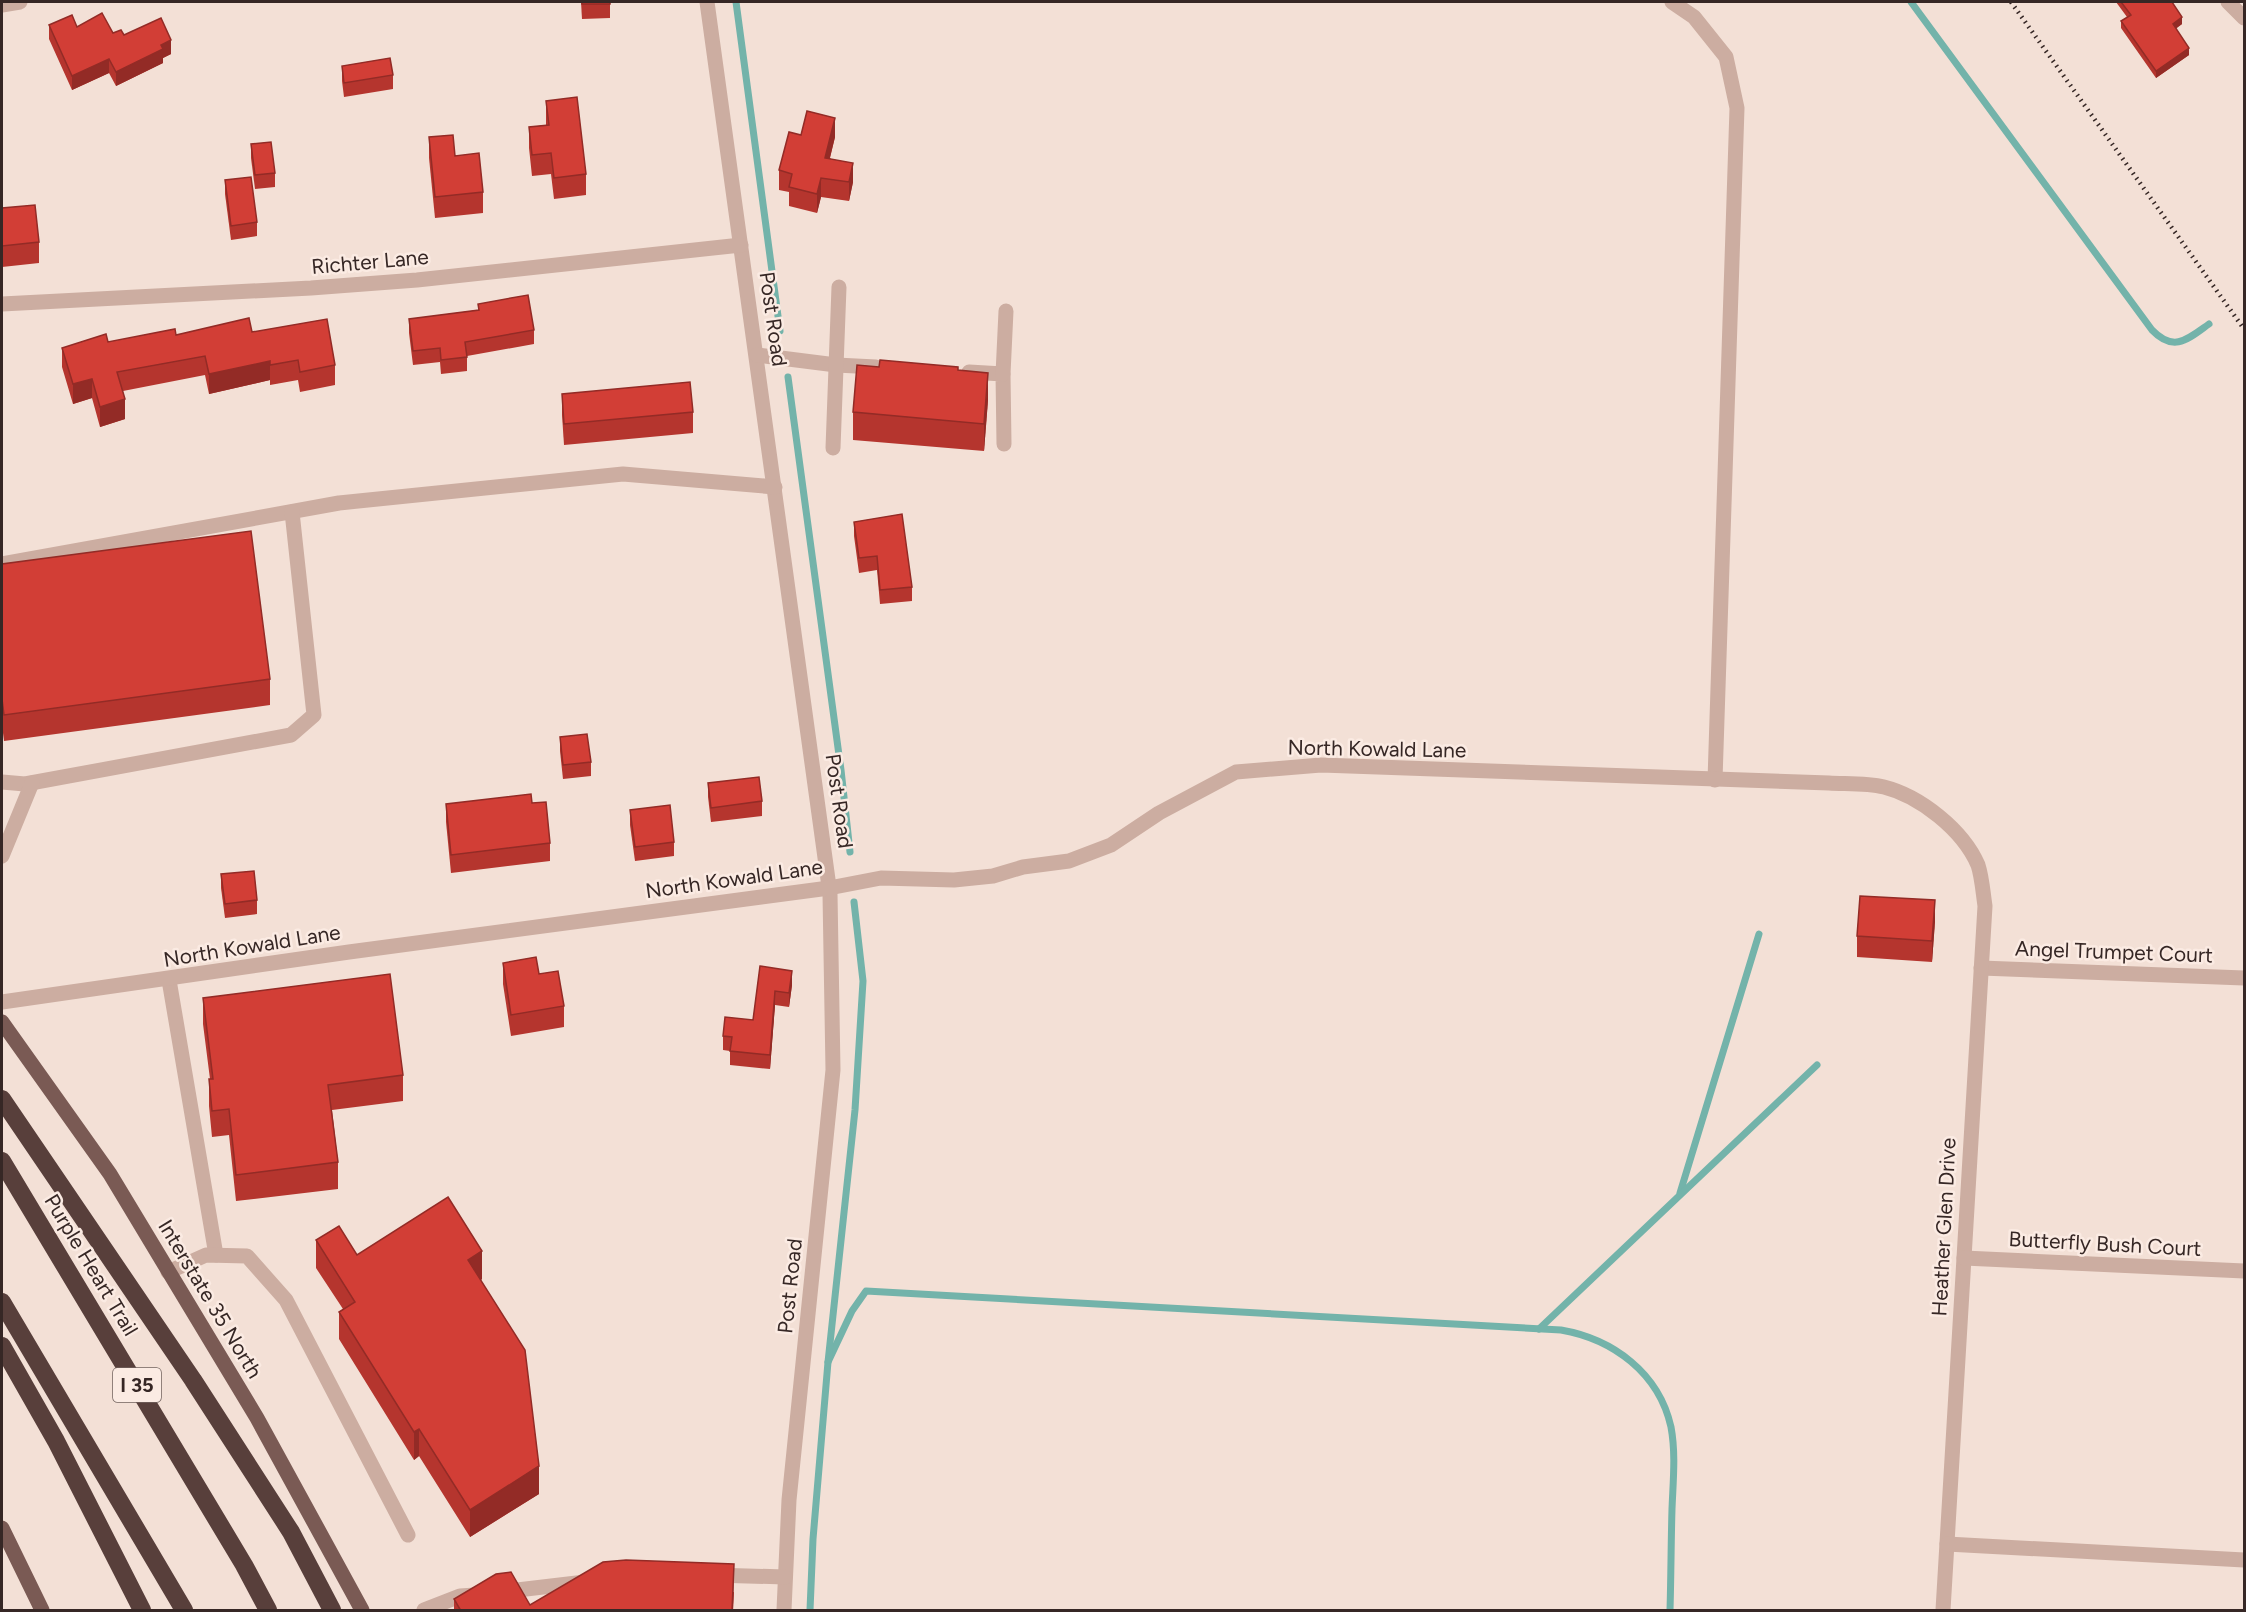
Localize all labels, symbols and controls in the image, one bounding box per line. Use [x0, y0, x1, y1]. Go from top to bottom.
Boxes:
street label: Richter Lane [310, 244, 430, 279]
street label: Post Road [754, 270, 793, 368]
street label: North Kowald Lane [1287, 734, 1467, 763]
street label: Post Road [820, 752, 859, 850]
street label: North Kowald Lane [644, 854, 824, 903]
street label: North Kowald Lane [162, 919, 342, 972]
street label: Angel Trumpet Court [2015, 936, 2213, 967]
street label: Heather Glen Drive [1926, 1137, 1961, 1317]
street label: Purple Heart Trail [39, 1189, 144, 1340]
street label: Interstate 35 North [153, 1215, 268, 1383]
street label: Butterfly Bush Court [2008, 1226, 2202, 1261]
street label: Post Road [772, 1237, 807, 1335]
road number: I 35 [113, 1368, 161, 1402]

